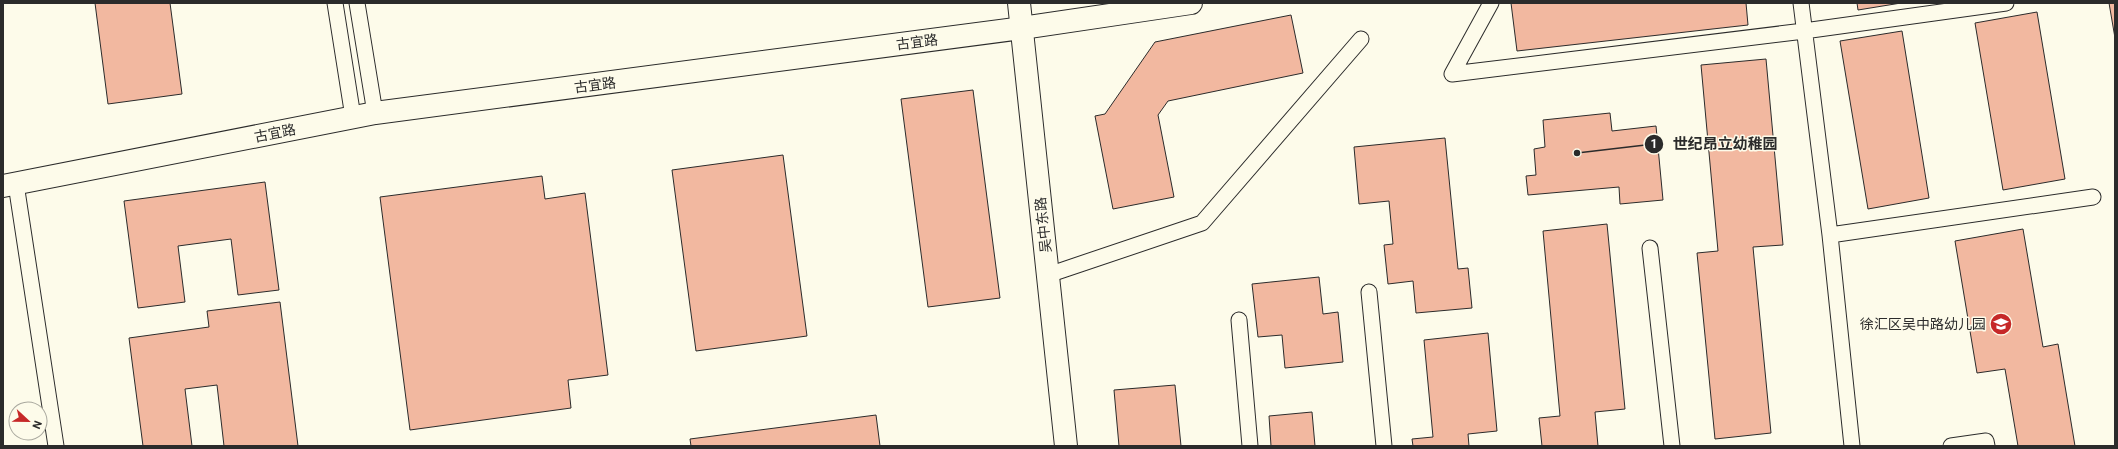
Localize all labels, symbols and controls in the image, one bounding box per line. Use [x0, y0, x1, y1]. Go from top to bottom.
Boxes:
street label: 古宜路 [895, 32, 939, 52]
street label: 古宜路 [573, 75, 617, 95]
street label: 古宜路 [253, 121, 297, 145]
callout: 世纪昂立幼稚园 [1644, 130, 1785, 157]
text: 世纪昂立幼稚园 [1672, 135, 1778, 153]
text: 1 [1651, 137, 1657, 151]
street label: 吴中东路 [1032, 196, 1054, 254]
school or university icon: 徐汇区吴中路幼儿园 [1988, 311, 2014, 337]
place label: 徐汇区吴中路幼儿园 [1860, 316, 1986, 332]
north arrow [8, 401, 48, 441]
text: N [29, 419, 44, 431]

